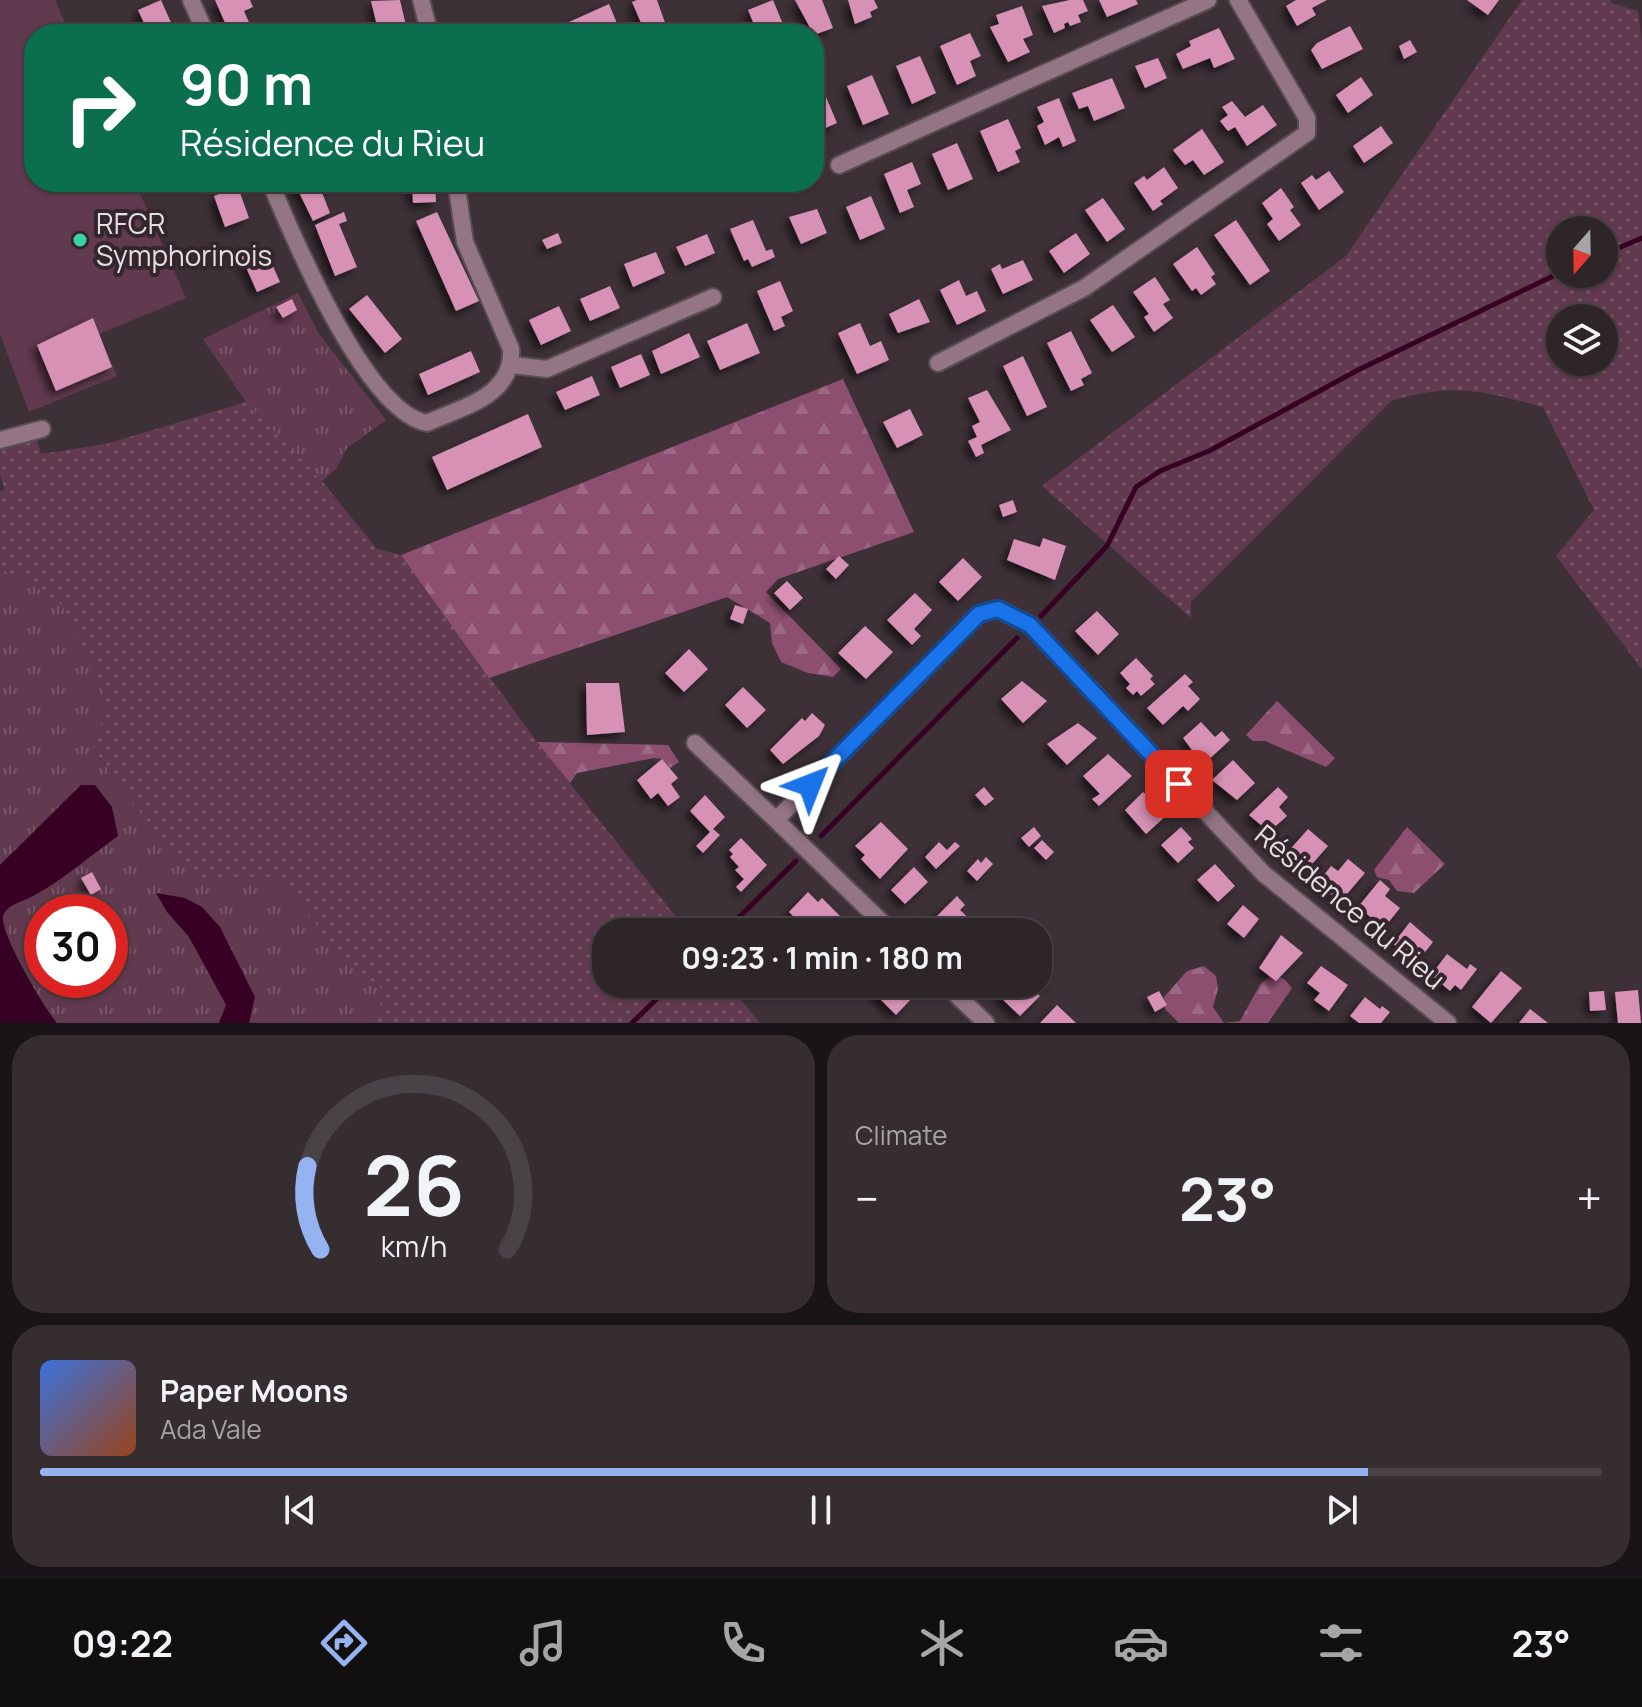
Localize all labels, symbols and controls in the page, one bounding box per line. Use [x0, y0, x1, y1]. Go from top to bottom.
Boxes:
text: 90 m [180, 45, 313, 122]
icon: right [48, 56, 152, 160]
text: Résidence du Rieu [180, 118, 485, 167]
place label: RFCR Symphorinois [96, 204, 272, 274]
north arrow [1546, 216, 1618, 288]
map controls [1546, 216, 1618, 376]
marker: RFCR Symphorinois [71, 231, 89, 249]
button: layers [1546, 304, 1618, 376]
position arrow [768, 743, 852, 827]
pin [1145, 750, 1213, 818]
icon: arrive [1157, 762, 1201, 806]
street label: Résidence du Rieu [1248, 815, 1454, 997]
speed limit sign: 30 [24, 894, 128, 998]
text: 09:23 · 1 min · 180 m [681, 937, 963, 978]
text: Climate [855, 1117, 947, 1153]
text: 26 [363, 1127, 464, 1241]
text: 23° [1179, 1157, 1277, 1239]
text: − [855, 1168, 879, 1228]
text: + [1577, 1168, 1602, 1228]
text: km/h [380, 1227, 447, 1266]
text: Paper Moons [160, 1370, 348, 1411]
text: Ada Vale [160, 1411, 262, 1447]
icon: previous [278, 1488, 322, 1532]
icon: pause [799, 1488, 843, 1532]
icon: next [1320, 1488, 1364, 1532]
icon: directions [316, 1615, 372, 1671]
icon: music [515, 1615, 571, 1671]
icon: phone [715, 1615, 771, 1671]
icon: climate [914, 1615, 970, 1671]
icon: car [1113, 1615, 1169, 1671]
icon: filters [1313, 1615, 1369, 1671]
text: 09:22 [72, 1619, 173, 1668]
text: 23° [1512, 1619, 1570, 1668]

